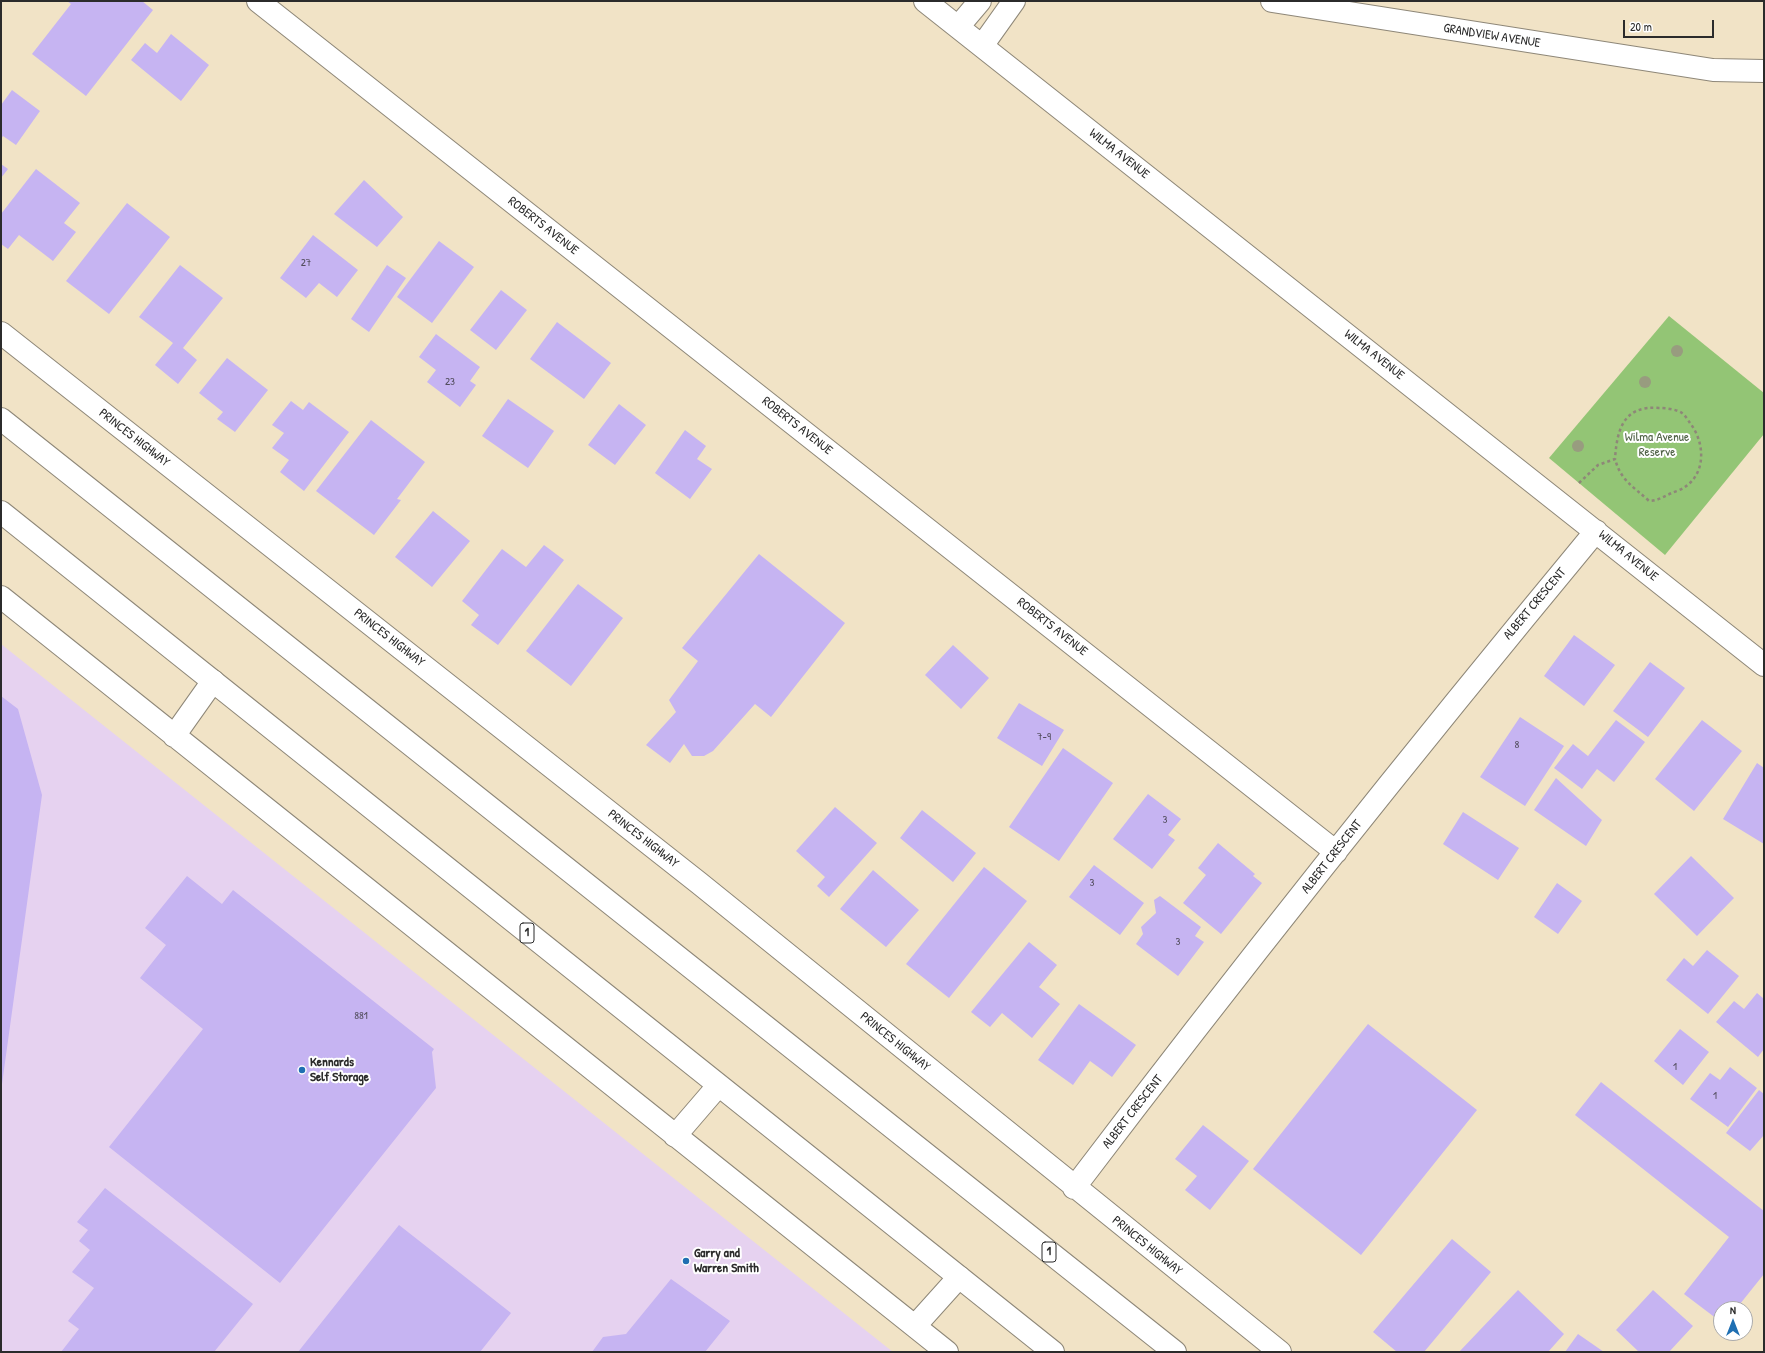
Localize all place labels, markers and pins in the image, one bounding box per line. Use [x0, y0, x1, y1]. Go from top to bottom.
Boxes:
place label: Kennards Self Storage [310, 1055, 369, 1086]
marker: Kennards Self Storage [297, 1065, 307, 1075]
place label: Garry and Warren Smith [694, 1246, 759, 1277]
marker: Garry and Warren Smith [681, 1256, 691, 1266]

